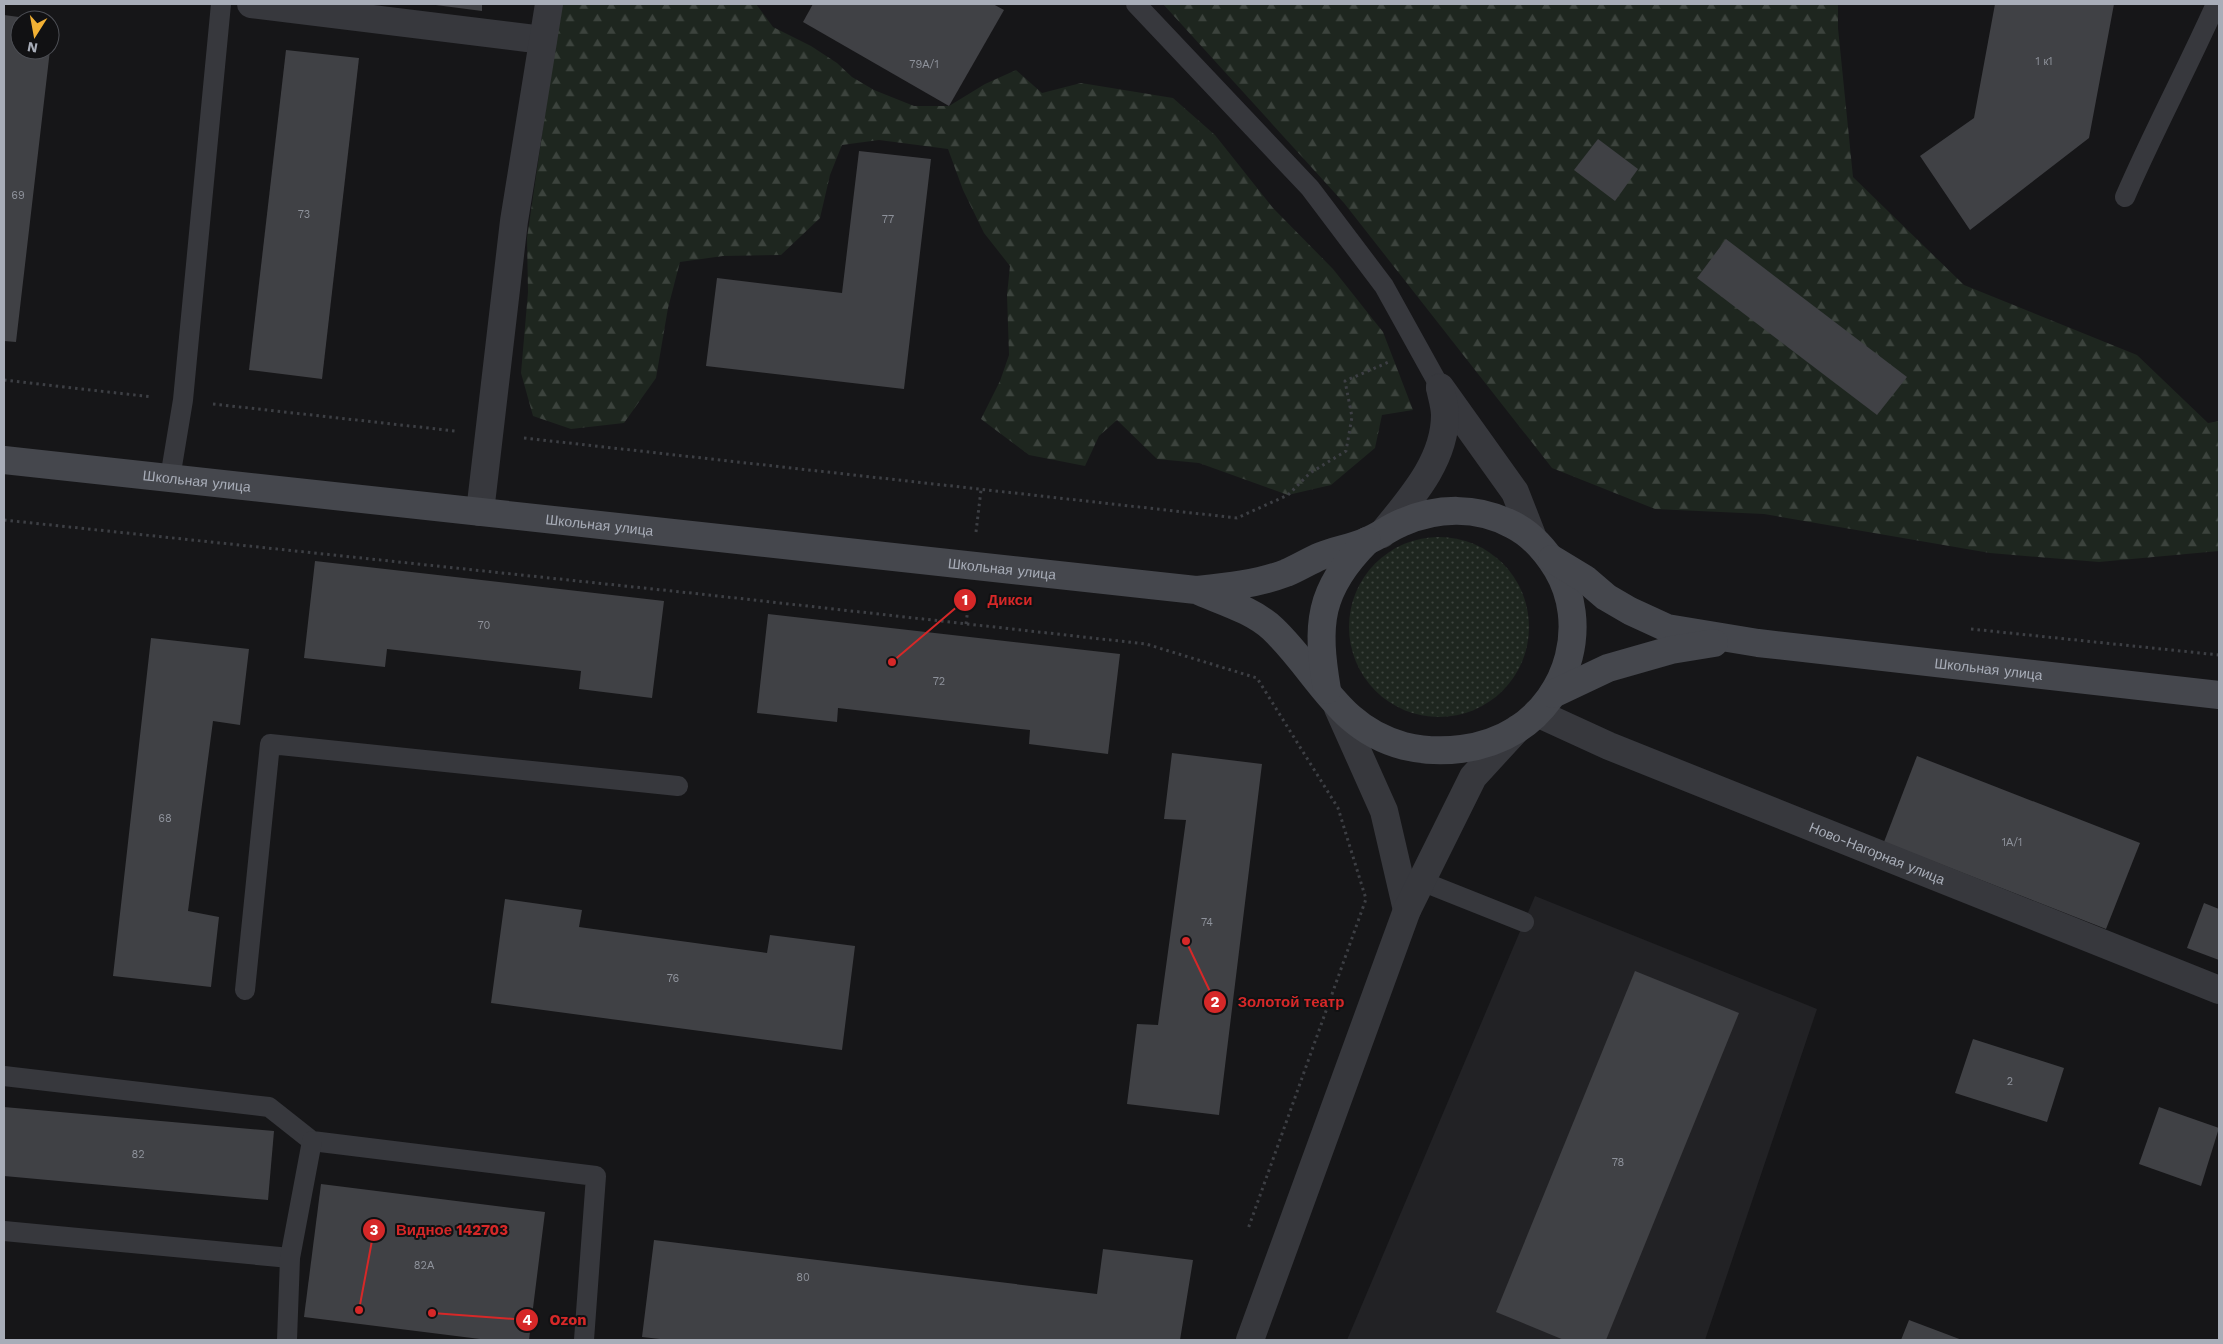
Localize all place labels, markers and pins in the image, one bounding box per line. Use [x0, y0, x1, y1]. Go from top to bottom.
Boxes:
callout: Дикси [953, 585, 1043, 615]
callout: Золотой театр [1203, 987, 1355, 1017]
callout: Видное 142703 [361, 1215, 518, 1245]
callout: Ozon [514, 1305, 596, 1335]

